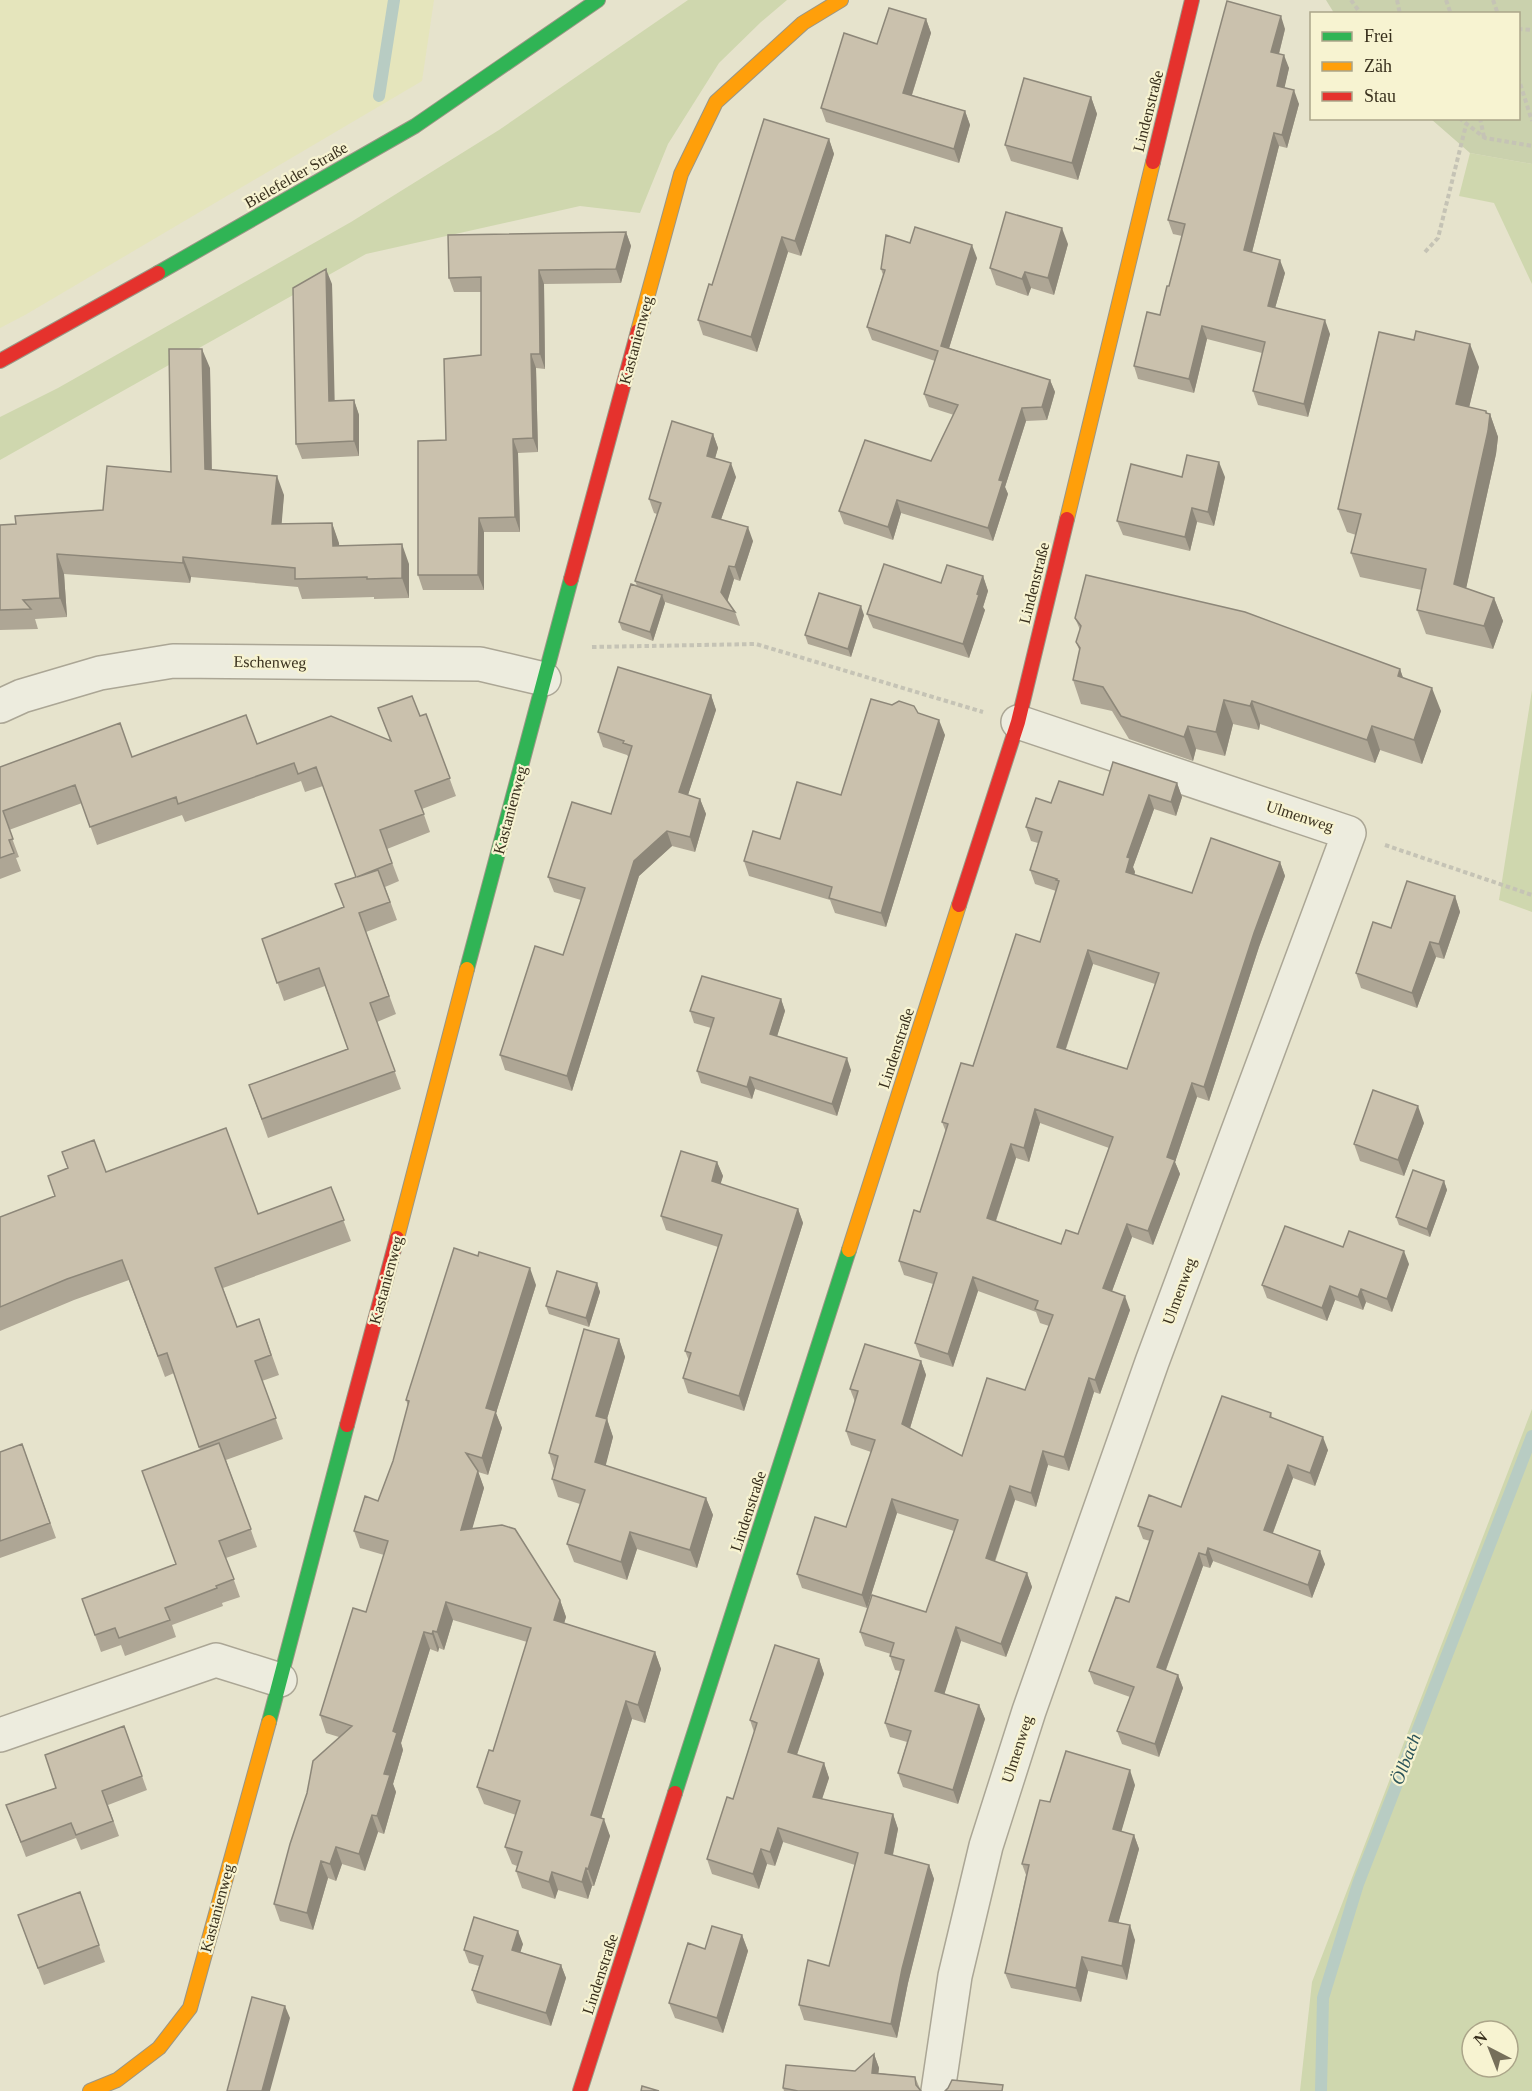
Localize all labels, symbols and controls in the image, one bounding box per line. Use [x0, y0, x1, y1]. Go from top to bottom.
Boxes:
legend [1310, 12, 1520, 120]
text: Frei [1364, 26, 1393, 46]
text: Zäh [1364, 56, 1392, 76]
street label: Lindenstraße [1130, 68, 1166, 154]
text: Stau [1364, 86, 1396, 106]
street label: Bielefelder Straße [242, 139, 350, 211]
street label: Kastanienweg [616, 294, 657, 386]
street label: Lindenstraße [1016, 540, 1052, 626]
street label: Eschenweg [233, 653, 307, 672]
street label: Kastanienweg [490, 764, 531, 856]
street label: Ulmenweg [1264, 797, 1336, 836]
street label: Lindenstraße [875, 1006, 917, 1090]
street label: Kastanienweg [366, 1234, 407, 1326]
street label: Ulmenweg [1159, 1255, 1200, 1327]
street label: Lindenstraße [727, 1469, 769, 1553]
street label: Ulmenweg [998, 1713, 1037, 1785]
water label: Ölbach [1387, 1731, 1425, 1787]
street label: Kastanienweg [197, 1862, 238, 1954]
street label: Lindenstraße [579, 1932, 621, 2016]
north arrow [1460, 2019, 1520, 2079]
text: N [1470, 2028, 1491, 2048]

